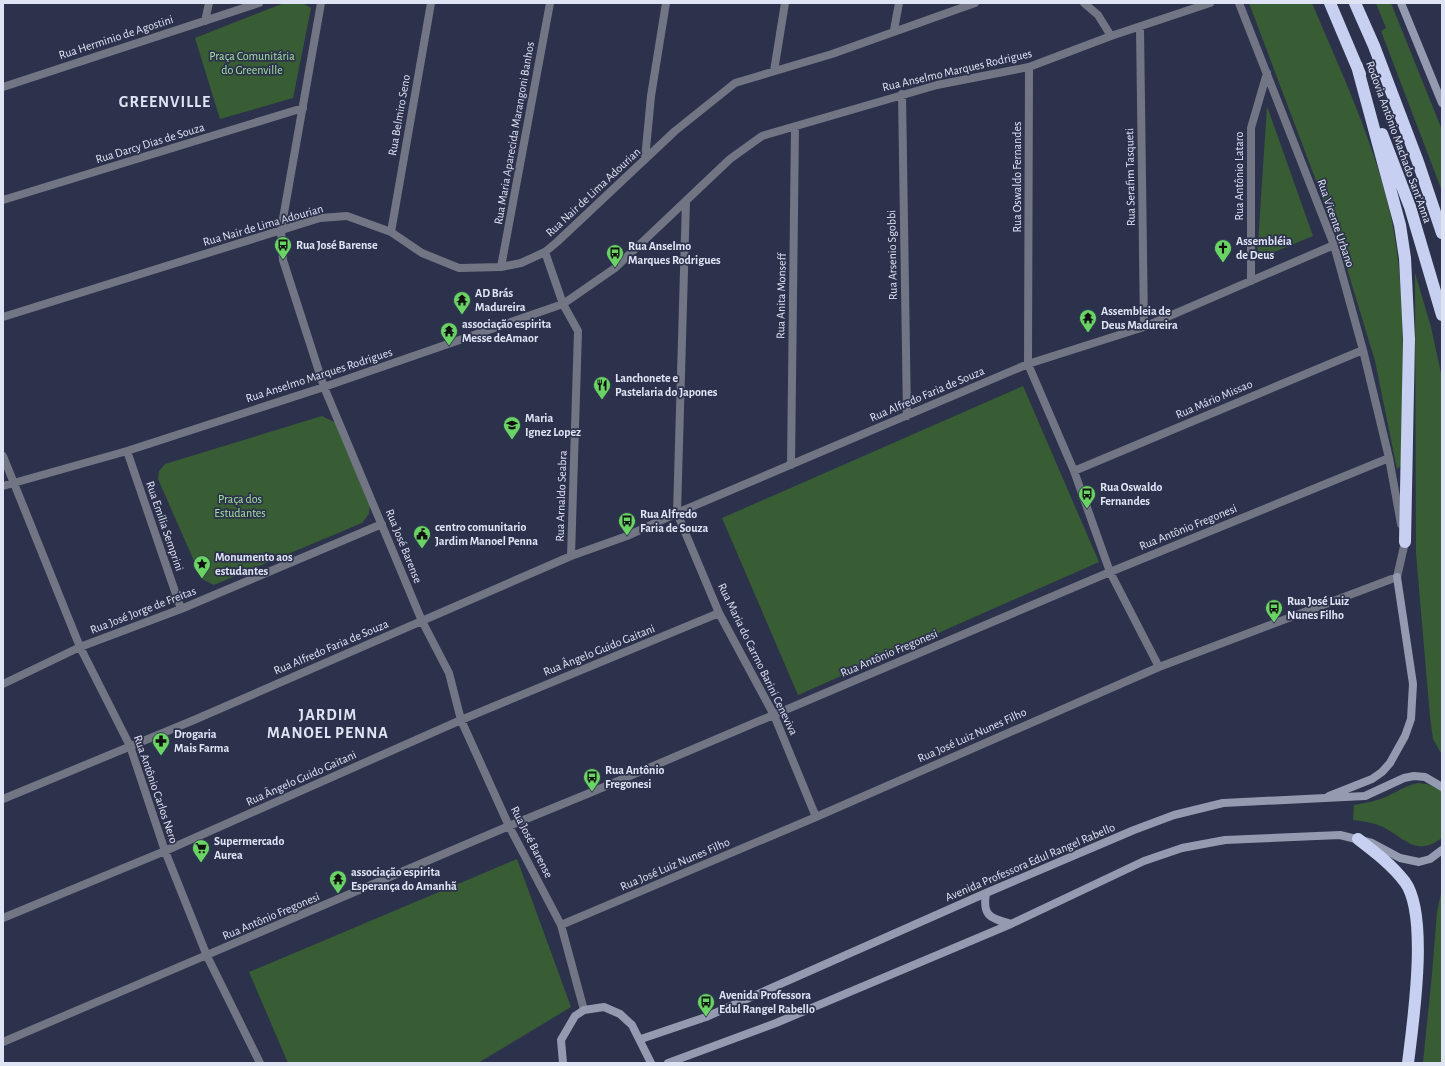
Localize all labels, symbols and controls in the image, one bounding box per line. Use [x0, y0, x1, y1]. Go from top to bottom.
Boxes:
street label: Rua Herminio de Agostini [57, 13, 175, 61]
street label: Rua Maria Aparecida Marangoni Banhos [492, 41, 536, 225]
street label: Rua Anselmo Marques Rodrigues [881, 47, 1033, 93]
park label: Praça Comunitária do Greenville [209, 50, 295, 76]
street label: Rodovia Antônio Machado Sant'Anna [1364, 59, 1434, 225]
street label: Rua Belmiro Seno [386, 73, 412, 157]
district label: GREENVILLE [119, 94, 211, 110]
street label: Rua Darcy Dias de Souza [94, 121, 207, 166]
street label: Rua Oswaldo Fernandes [1011, 122, 1023, 232]
street label: Rua Serafim Tasqueti [1123, 128, 1137, 226]
street label: Rua Antônio Lataro [1233, 131, 1245, 221]
street label: Rua Nair de Lima Adourian [543, 145, 643, 239]
street label: Rua Vicente Urbano [1315, 178, 1357, 269]
street label: Rua Nair de Lima Adourian [202, 202, 324, 248]
street label: Rua Arsenio Sgobbi [885, 210, 899, 300]
bus stop icon: Rua José Barense [273, 235, 293, 260]
place label: Assembléia de Deus [1236, 235, 1292, 261]
church icon: Assembléia de Deus [1213, 238, 1233, 263]
place label: Rua José Barense [296, 239, 378, 251]
place label: Rua Anselmo Marques Rodrigues [628, 240, 721, 266]
bus stop icon: Rua Anselmo Marques Rodrigues [605, 243, 625, 268]
street label: Rua Anita Monseff [774, 252, 788, 339]
place label: AD Brás Madureira [475, 287, 526, 313]
temple icon: AD Brás Madureira [452, 290, 472, 315]
place label: Assembleia de Deus Madureira [1101, 305, 1178, 331]
temple icon: Assembleia de Deus Madureira [1078, 308, 1098, 333]
place label: associação espirita Messe deAmaor [462, 318, 551, 344]
temple icon: associação espirita Messe deAmaor [439, 321, 459, 346]
street label: Rua Anselmo Marques Rodrigues [244, 346, 394, 404]
street label: Rua Alfredo Faria de Souza [868, 364, 987, 424]
place label: Lanchonete e Pastelaria do Japones [615, 372, 718, 398]
restaurant icon: Lanchonete e Pastelaria do Japones [592, 375, 612, 400]
street label: Rua Mário Missao [1174, 377, 1254, 421]
place label: Maria Ignez Lopez [525, 412, 581, 438]
school or university icon: Maria Ignez Lopez [502, 415, 522, 440]
street label: Rua Arnaldo Seabra [553, 450, 569, 542]
street label: Rua Emília Semprini [144, 480, 186, 572]
place label: Rua Oswaldo Fernandes [1100, 481, 1163, 507]
bus stop icon: Rua Oswaldo Fernandes [1077, 484, 1097, 509]
park label: Praça dos Estudantes [214, 493, 266, 519]
street label: Rua Antônio Fregonesi [1137, 502, 1239, 552]
street label: Rua José Barense [384, 507, 424, 585]
place label: Rua Alfredo Faria de Souza [640, 508, 709, 534]
bus stop icon: Rua Alfredo Faria de Souza [617, 511, 637, 536]
place label: centro comunitario Jardim Manoel Penna [435, 521, 538, 547]
public building icon: centro comunitario Jardim Manoel Penna [412, 524, 432, 549]
place label: Monumento aos estudantes [215, 551, 293, 577]
place icon: Monumento aos estudantes [192, 554, 212, 579]
street label: Rua Maria do Carmo Barini Ceneviva [716, 581, 800, 737]
street label: Rua José Jorge de Freitas [88, 584, 198, 636]
place label: Rua José Luiz Nunes Filho [1287, 595, 1349, 621]
bus stop icon: Rua José Luiz Nunes Filho [1264, 598, 1284, 623]
street label: Rua Alfredo Faria de Souza [272, 617, 391, 677]
street label: Rua Ângelo Guido Gaitani [541, 621, 657, 678]
street label: Rua Antônio Fregonesi [839, 627, 939, 679]
street label: Rua José Luiz Nunes Filho [916, 706, 1028, 764]
district label: JARDIM MANOEL PENNA [267, 707, 389, 741]
place label: Drogaria Mais Farma [174, 728, 230, 754]
pharmacy icon: Drogaria Mais Farma [151, 731, 171, 756]
street label: Rua Antônio Carlos Nero [132, 733, 180, 845]
street label: Rua Ângelo Guido Gaitani [244, 747, 358, 808]
place label: Rua Antônio Fregonesi [605, 764, 665, 790]
bus stop icon: Rua Antônio Fregonesi [582, 767, 602, 792]
street label: Rua José Barense [509, 804, 555, 880]
street label: Avenida Professora Edul Rangel Rabello [943, 821, 1117, 903]
place label: Supermercado Aurea [214, 835, 284, 861]
street label: Rua José Luiz Nunes Filho [618, 835, 732, 893]
supermarket icon: Supermercado Aurea [191, 838, 211, 863]
place label: associação espirita Esperança do Amanhã [351, 866, 457, 892]
temple icon: associação espirita Esperança do Amanhã [328, 869, 348, 894]
street label: Rua Antônio Fregonesi [221, 890, 321, 942]
place label: Avenida Professora Edul Rangel Rabello [719, 989, 815, 1015]
bus stop icon: Avenida Professora Edul Rangel Rabello [696, 992, 716, 1017]

